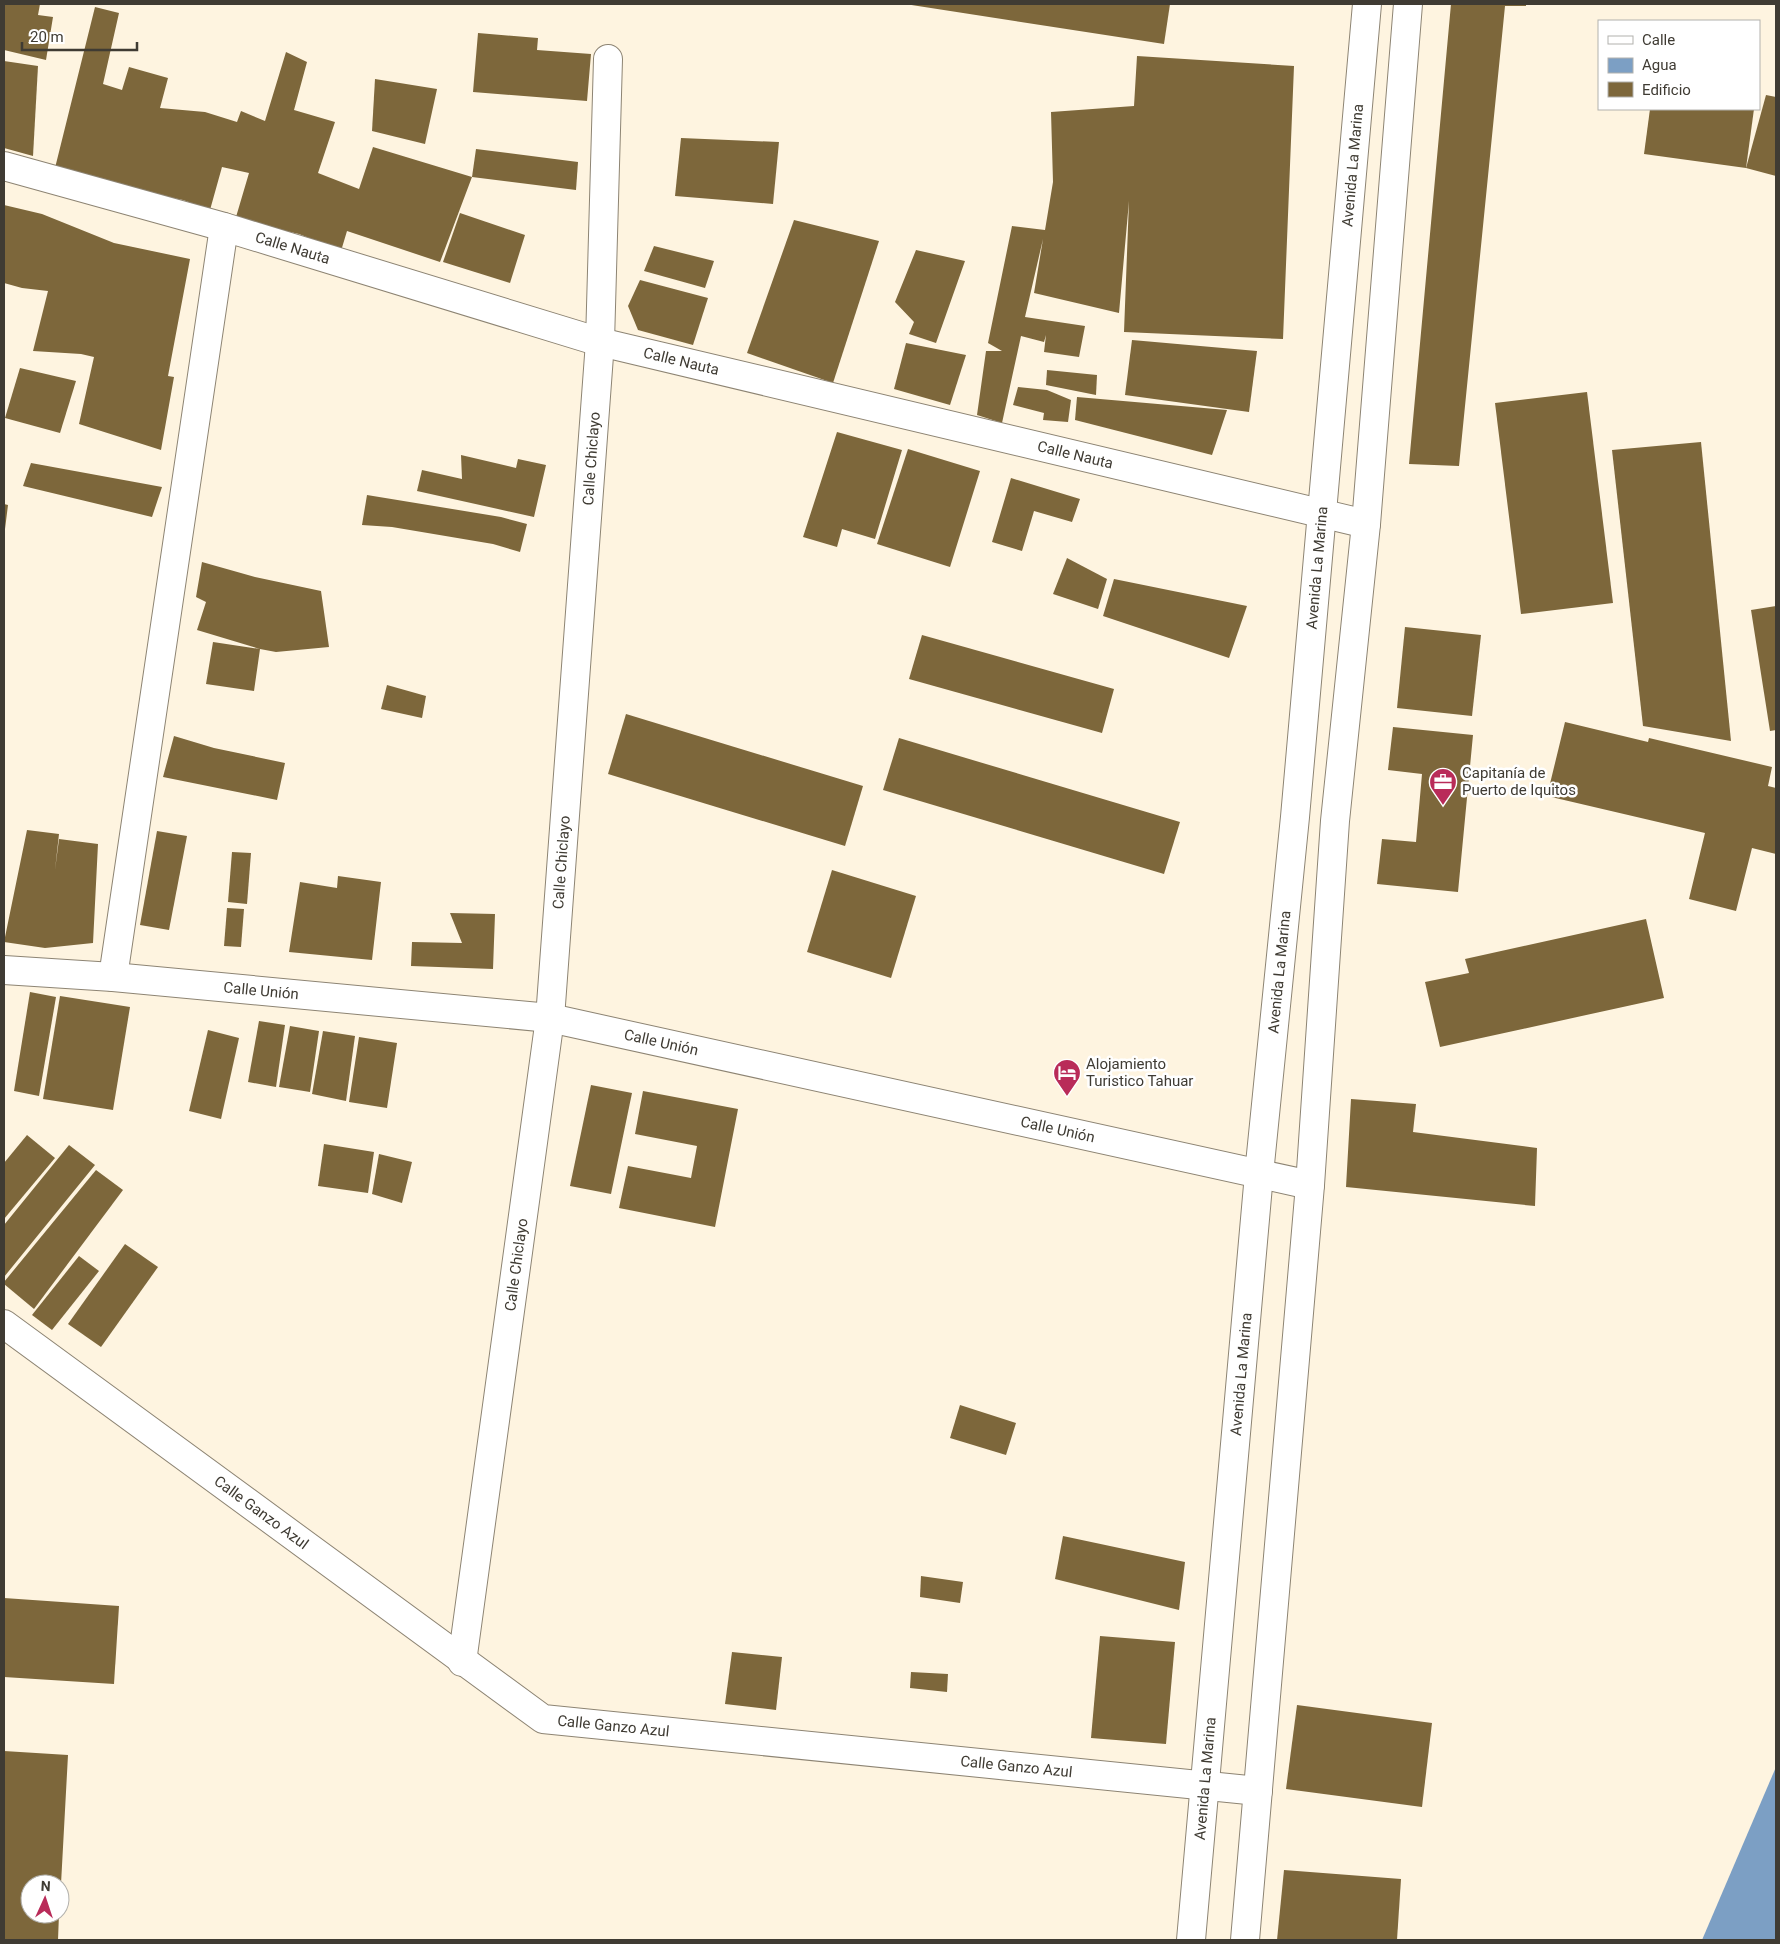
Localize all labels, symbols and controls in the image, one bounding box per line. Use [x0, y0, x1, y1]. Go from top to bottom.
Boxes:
scale bar [22, 20, 138, 52]
legend [1598, 20, 1760, 110]
text: 20 m [30, 28, 64, 46]
text: Calle [1642, 31, 1675, 49]
text: Agua [1642, 56, 1677, 74]
text: Edificio [1642, 81, 1691, 99]
street label: Avenida La Marina [1338, 103, 1367, 228]
street label: Calle Nauta [253, 228, 332, 268]
street label: Calle Nauta [642, 344, 721, 379]
street label: Calle Chiclayo [579, 411, 604, 506]
street label: Calle Nauta [1036, 437, 1115, 473]
street label: Avenida La Marina [1303, 506, 1331, 630]
place label: Capitanía de Puerto de Iquitos [1462, 764, 1576, 799]
office icon: Capitanía de Puerto de Iquitos [1428, 767, 1458, 806]
street label: Calle Chiclayo [549, 815, 574, 910]
street label: Avenida La Marina [1264, 910, 1295, 1034]
street label: Calle Unión [223, 978, 300, 1003]
street label: Calle Unión [622, 1026, 700, 1059]
place label: Alojamiento Turistico Tahuar [1086, 1055, 1193, 1090]
hotel icon: Alojamiento Turistico Tahuar [1052, 1058, 1082, 1097]
street label: Calle Unión [1019, 1113, 1097, 1146]
street label: Calle Chiclayo [501, 1217, 532, 1312]
street label: Avenida La Marina [1227, 1312, 1256, 1436]
street label: Calle Ganzo Azul [211, 1472, 312, 1553]
street label: Calle Ganzo Azul [557, 1711, 670, 1741]
street label: Avenida La Marina [1191, 1716, 1220, 1841]
street label: Calle Ganzo Azul [959, 1752, 1073, 1781]
north arrow [20, 1874, 70, 1924]
text: N [40, 1878, 51, 1894]

